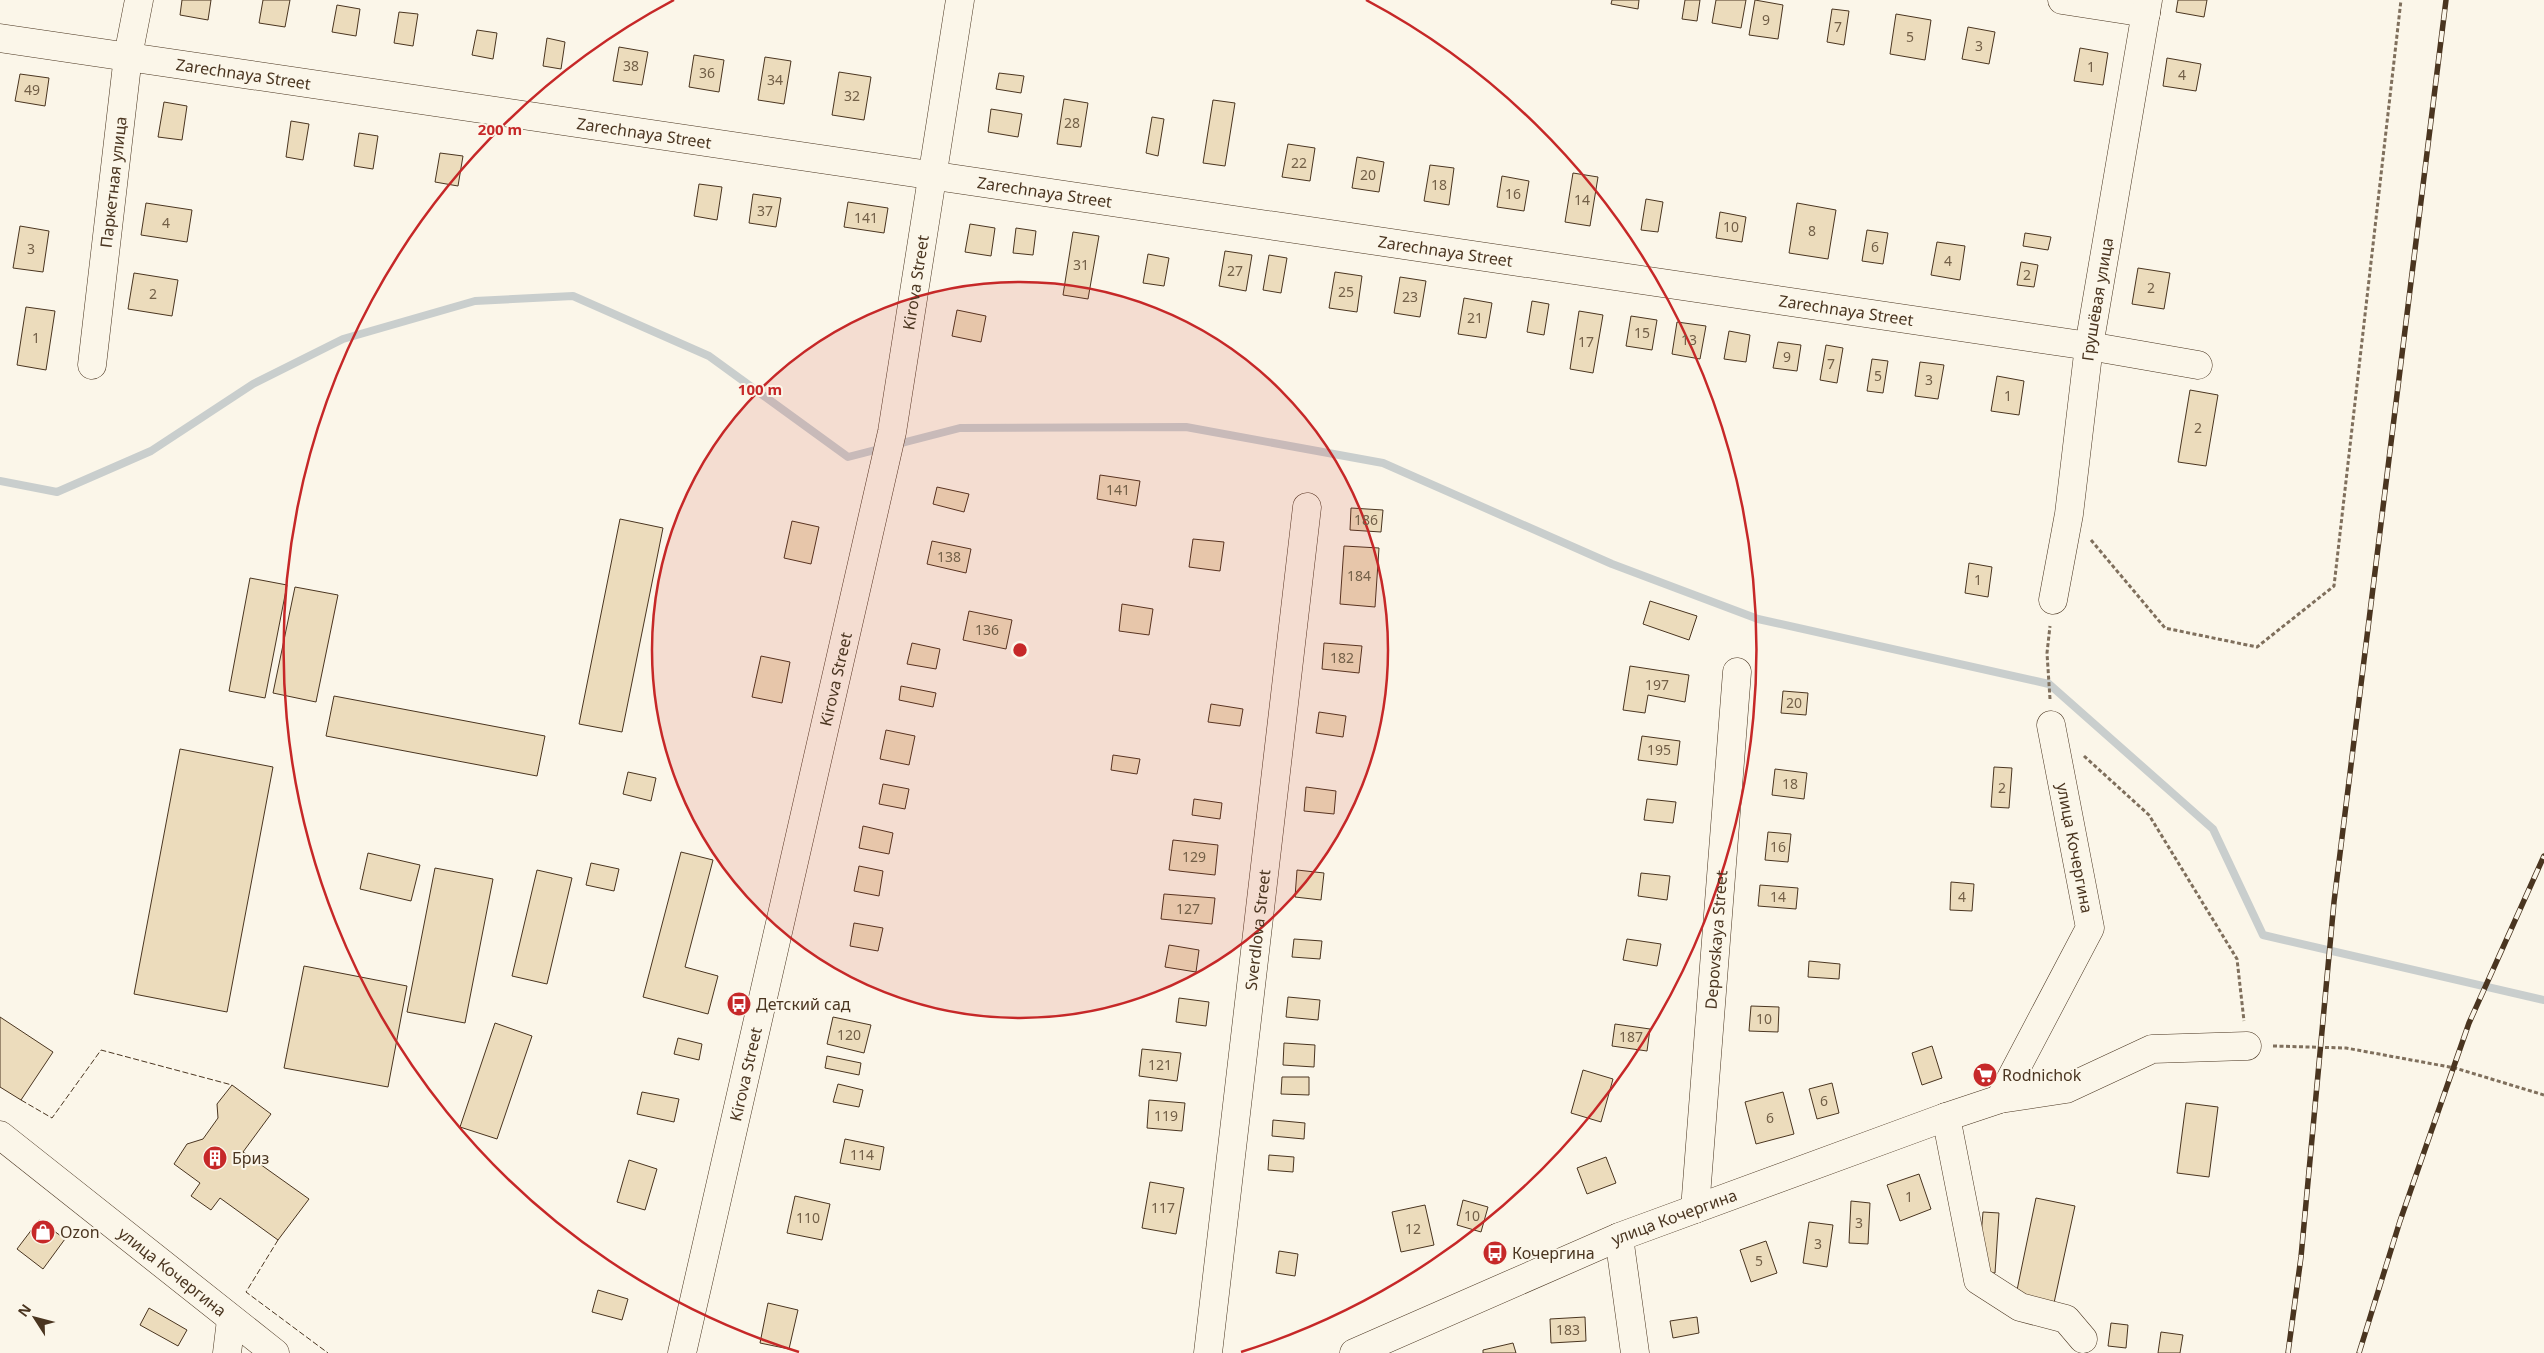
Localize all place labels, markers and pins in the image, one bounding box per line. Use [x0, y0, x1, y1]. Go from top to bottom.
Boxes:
centre of rings [1011, 641, 1029, 659]
bus stop icon: Детский сад [726, 991, 752, 1017]
place label: Детский сад [756, 993, 851, 1015]
supermarket icon: Rodnichok [1972, 1062, 1998, 1088]
place label: Rodnichok [2002, 1064, 2082, 1086]
building icon: Бриз [202, 1145, 228, 1171]
place label: Бриз [232, 1147, 269, 1169]
shop icon: Ozon [30, 1219, 56, 1245]
place label: Ozon [60, 1221, 100, 1243]
bus stop icon: Кочергина [1482, 1240, 1508, 1266]
place label: Кочергина [1512, 1242, 1595, 1264]

